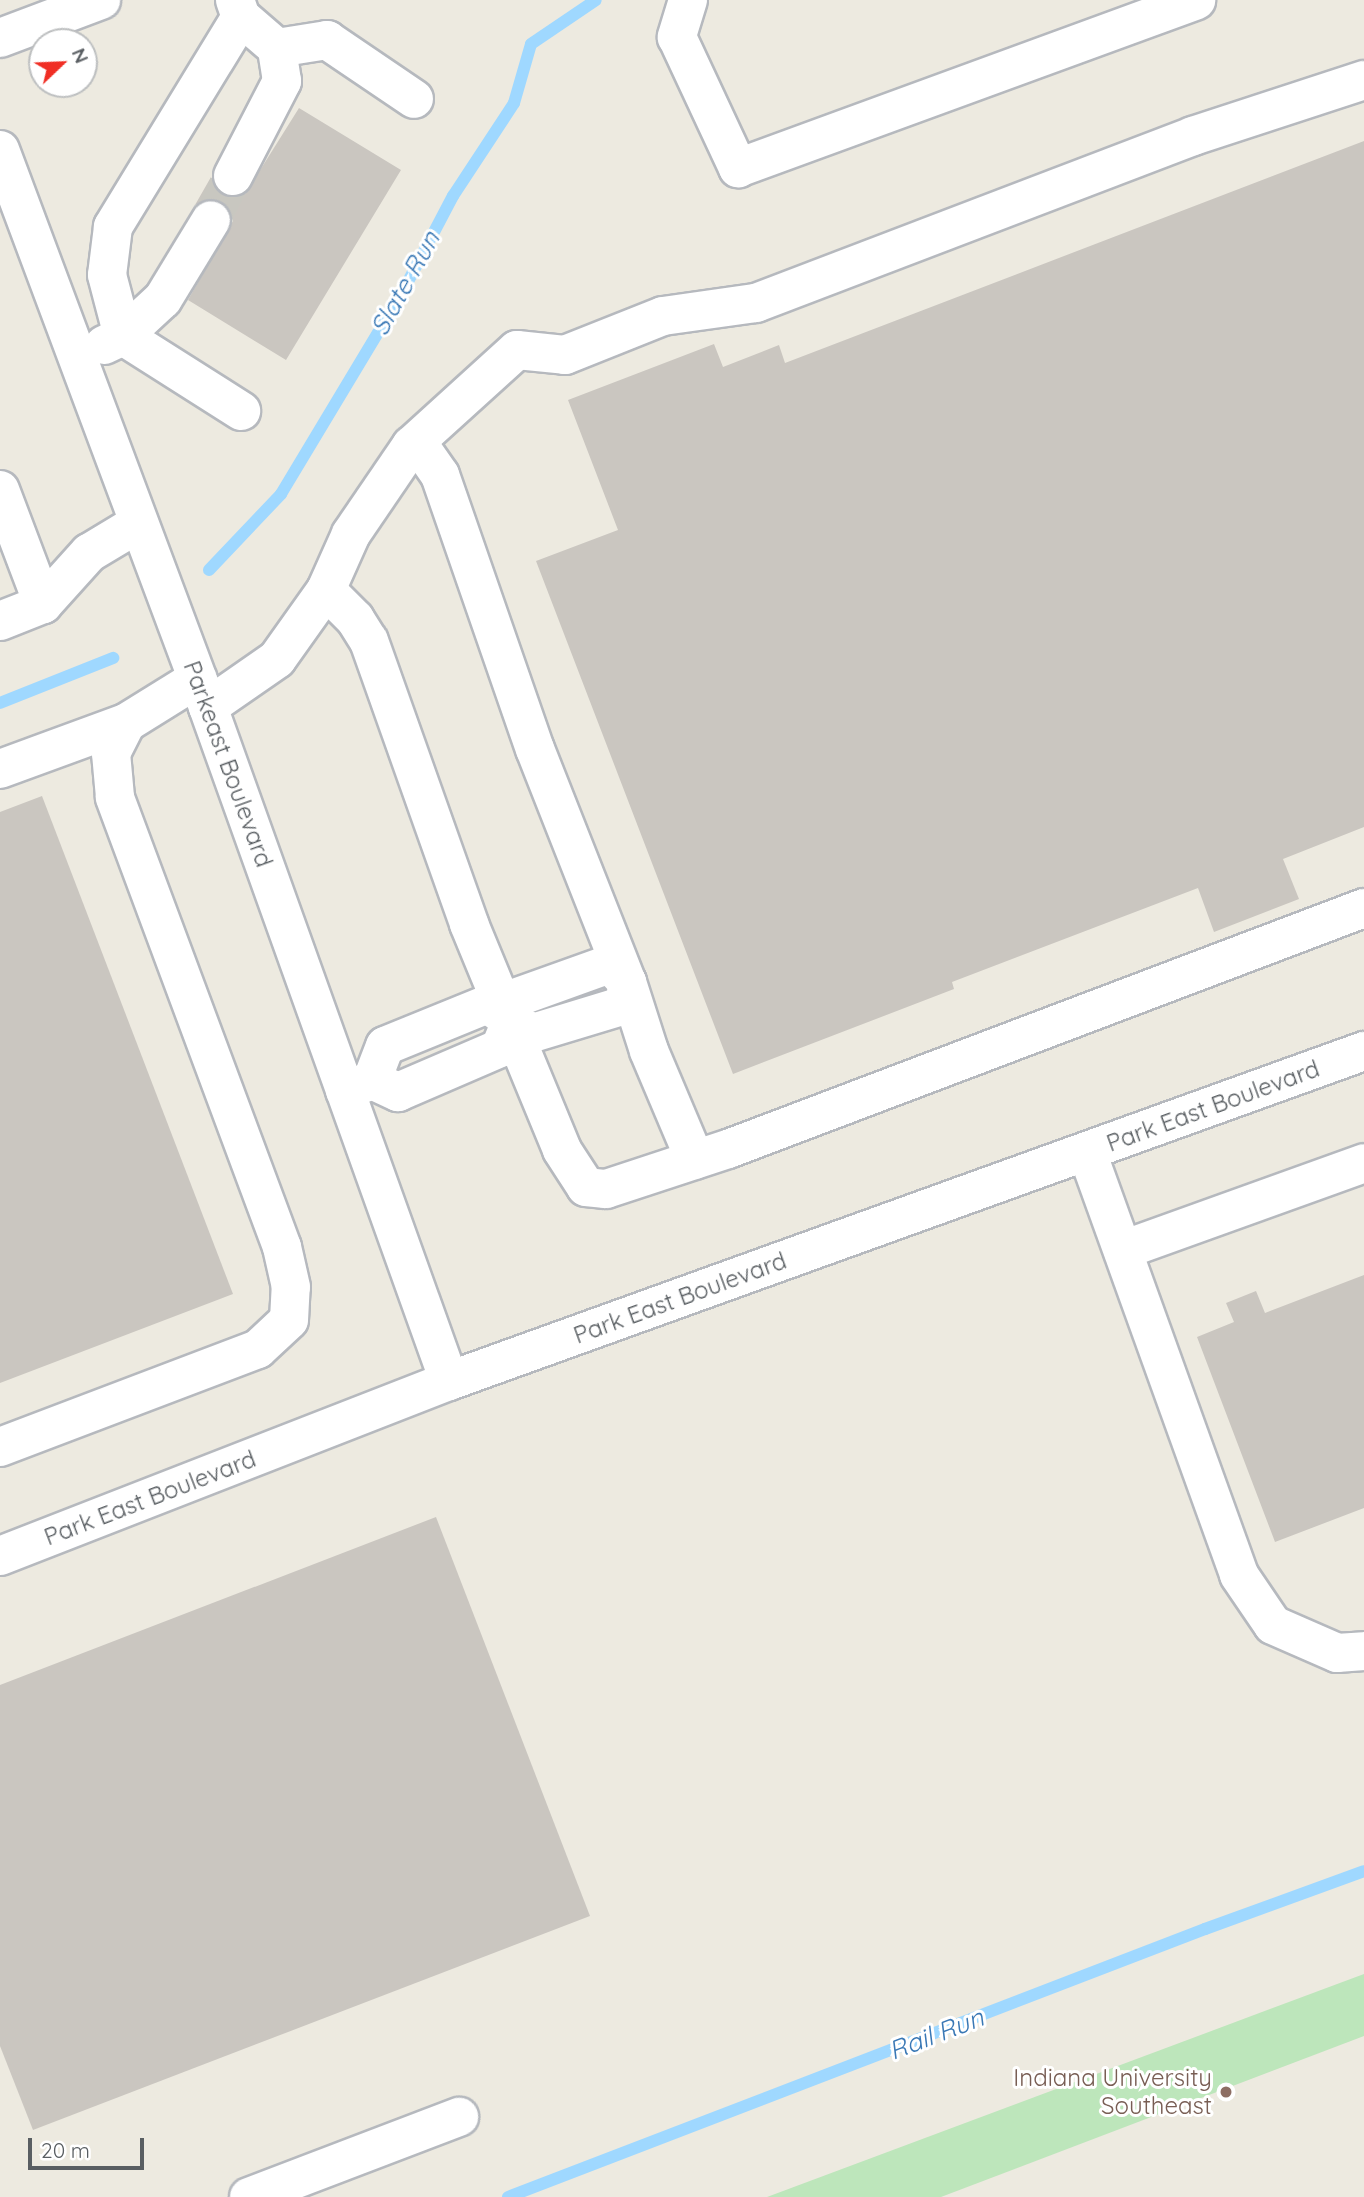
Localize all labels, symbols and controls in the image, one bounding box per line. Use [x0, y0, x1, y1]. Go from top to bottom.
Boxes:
north arrow [28, 28, 98, 98]
text: N [67, 44, 94, 67]
water label: Slate Run [364, 226, 446, 340]
street label: Parkeast Boulevard [177, 657, 279, 871]
street label: Park East Boulevard [1103, 1054, 1323, 1158]
street label: Park East Boulevard [570, 1246, 790, 1350]
street label: Park East Boulevard [40, 1444, 260, 1552]
water label: Rail Run [884, 2002, 988, 2066]
place label: Indiana University Southeast [1013, 2064, 1212, 2120]
marker: Indiana University Southeast [1218, 2084, 1234, 2100]
scale bar [32, 2124, 147, 2168]
text: 20 m [41, 2137, 90, 2163]

